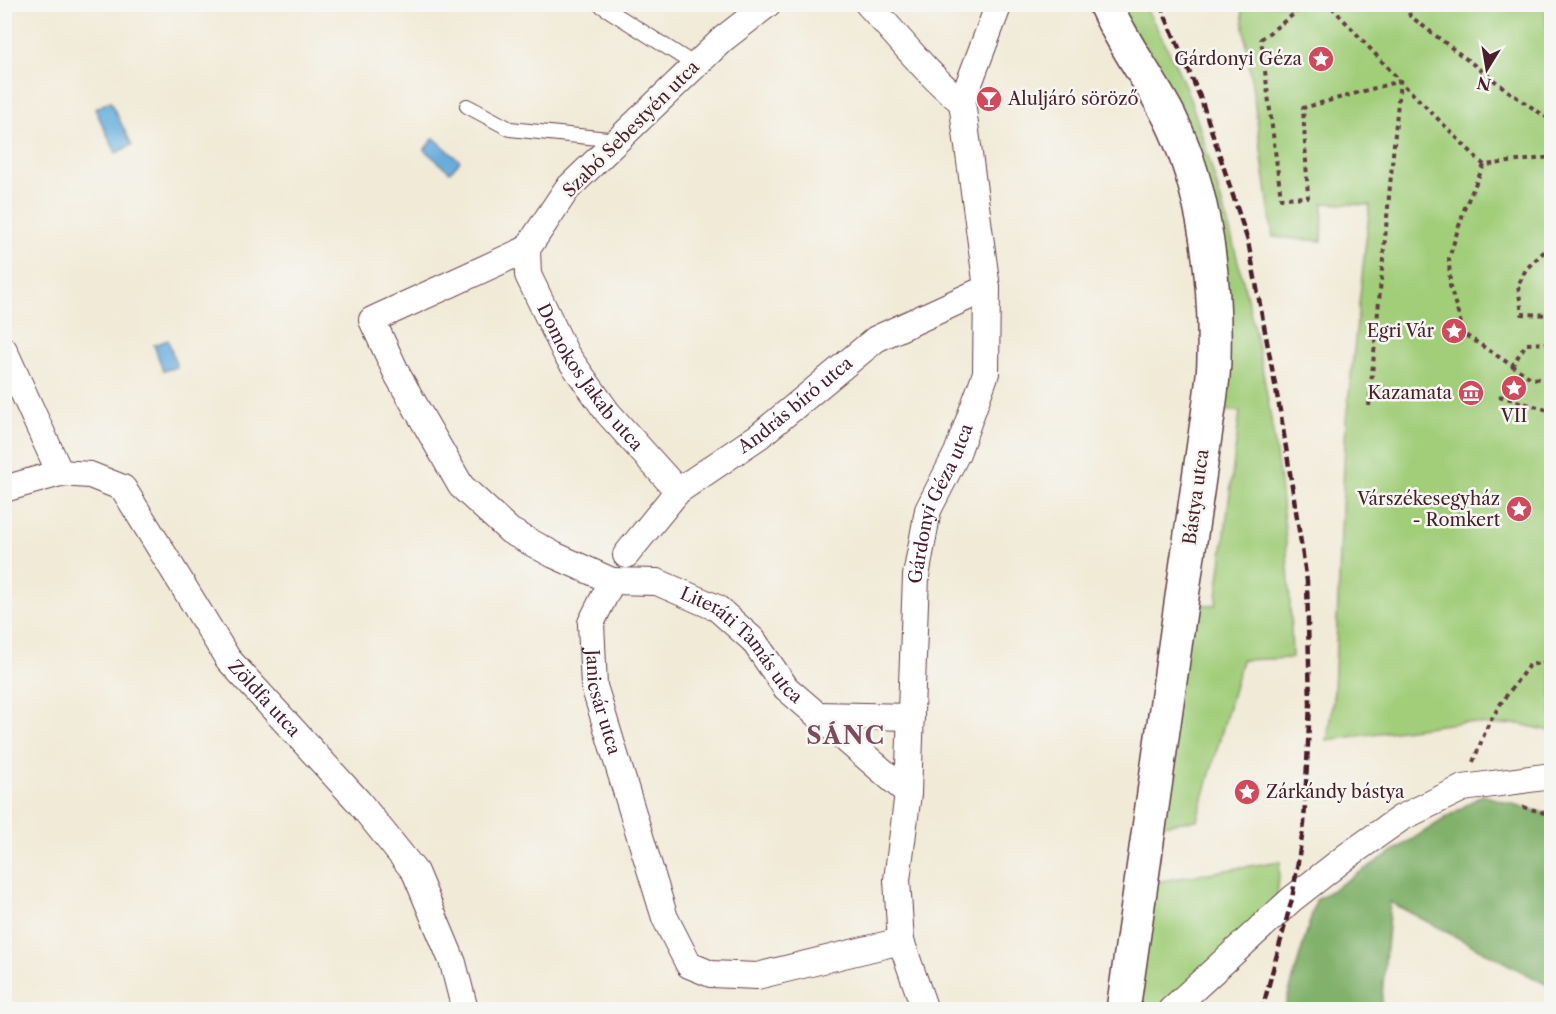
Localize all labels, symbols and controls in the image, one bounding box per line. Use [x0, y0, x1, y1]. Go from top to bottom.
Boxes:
north arrow [1457, 39, 1517, 99]
place icon: Gárdonyi Géza [1306, 44, 1336, 74]
place label: Gárdonyi Géza [1174, 48, 1302, 70]
street label: Szabó Sebestyén utca [558, 56, 704, 202]
text: N [1475, 73, 1493, 95]
bar icon: Aluljáró söröző [974, 84, 1004, 114]
place label: Aluljáró söröző [1007, 88, 1138, 110]
street label: Domokos Jakab utca [532, 300, 648, 456]
place icon: Egri Vár [1439, 316, 1469, 346]
place label: Egri Vár [1367, 320, 1434, 342]
street label: András bíró utca [733, 352, 857, 459]
place icon: VII [1499, 373, 1529, 403]
museum icon: Kazamata [1456, 378, 1486, 408]
place label: Kazamata [1368, 382, 1452, 404]
place label: VII [1500, 405, 1527, 427]
street label: Gárdonyi Géza utca [905, 420, 978, 584]
street label: Bástya utca [1178, 447, 1214, 546]
place label: Várszékesegyház - Romkert [1356, 488, 1501, 531]
place icon: Várszékesegyház - Romkert [1504, 494, 1534, 524]
street label: Literáti Tamás utca [677, 582, 807, 708]
street label: Janicsár utca [581, 646, 625, 758]
street label: Zöldfa utca [223, 655, 305, 742]
district label: SÁNC [806, 721, 886, 750]
place icon: Zárkándy bástya [1232, 777, 1262, 807]
place label: Zárkándy bástya [1266, 781, 1405, 803]

